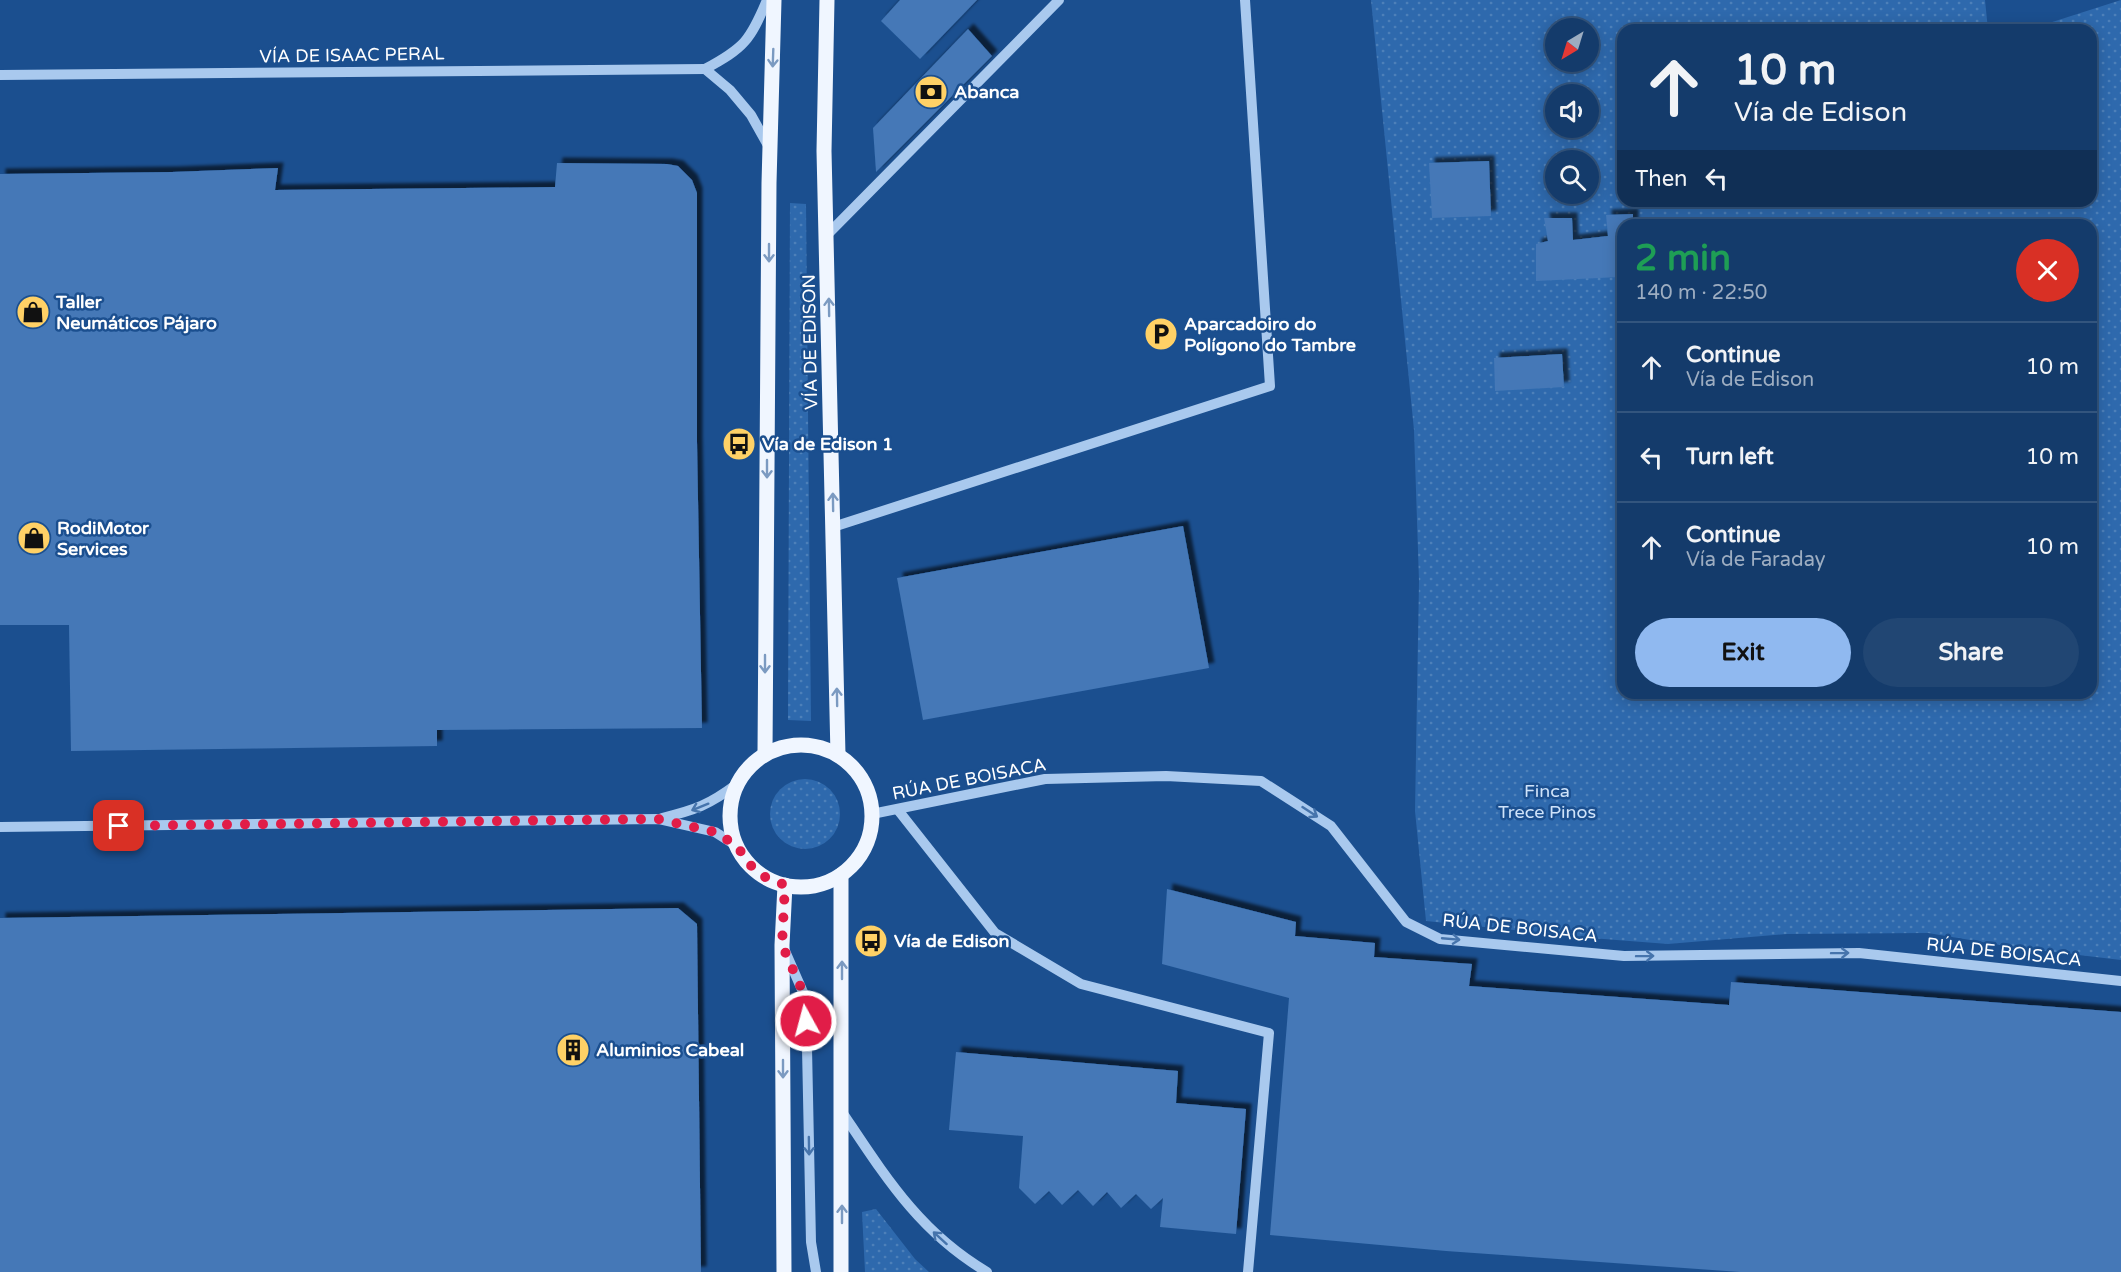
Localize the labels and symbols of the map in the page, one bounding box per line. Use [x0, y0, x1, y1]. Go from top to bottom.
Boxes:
north arrow [1545, 18, 1599, 72]
street label: VÍA DE ISAAC PERAL [259, 42, 445, 68]
one-way arrow [767, 48, 779, 68]
bank icon: Abanca [913, 74, 949, 110]
place label: Abanca [954, 81, 1019, 103]
one-way arrow [763, 243, 774, 263]
street label: VÍA DE EDISON [798, 274, 822, 410]
place label: Taller Neumáticos Pájaro [55, 291, 217, 334]
shop icon: Taller Neumáticos Pájaro [15, 294, 51, 330]
one-way arrow [823, 297, 834, 317]
place label: Aparcadoiro do Polígono do Tambre [1184, 313, 1356, 356]
parking icon: Aparcadoiro do Polígono do Tambre [1143, 316, 1179, 352]
bus stop icon: Vía de Edison 1 [721, 426, 757, 462]
place label: Vía de Edison 1 [762, 433, 893, 455]
one-way arrow [761, 459, 773, 479]
one-way arrow [827, 492, 839, 512]
place label: RodiMotor Services [57, 517, 150, 560]
shop icon: RodiMotor Services [16, 520, 52, 556]
one-way arrow [760, 654, 771, 674]
one-way arrow [831, 687, 843, 707]
street label: RÚA DE BOISACA [890, 753, 1048, 805]
park label: Finca Trece Pinos [1498, 780, 1596, 823]
pin [93, 800, 144, 851]
one-way arrow [692, 802, 710, 813]
one-way arrow [1302, 806, 1319, 819]
street label: RÚA DE BOISACA [1441, 909, 1599, 947]
bus stop icon: Vía de Edison [853, 923, 889, 959]
place label: Vía de Edison [894, 930, 1009, 952]
street label: RÚA DE BOISACA [1925, 933, 2083, 971]
one-way arrow [1440, 934, 1460, 945]
one-way arrow [1829, 948, 1849, 959]
one-way arrow [1634, 950, 1654, 961]
one-way arrow [836, 960, 848, 980]
position arrow [774, 989, 838, 1053]
building icon: Aluminios Cabeal [555, 1032, 591, 1068]
place label: Aluminios Cabeal [596, 1039, 744, 1061]
one-way arrow [777, 1059, 789, 1079]
one-way arrow [803, 1135, 815, 1155]
one-way arrow [836, 1204, 848, 1224]
one-way arrow [932, 1231, 947, 1245]

